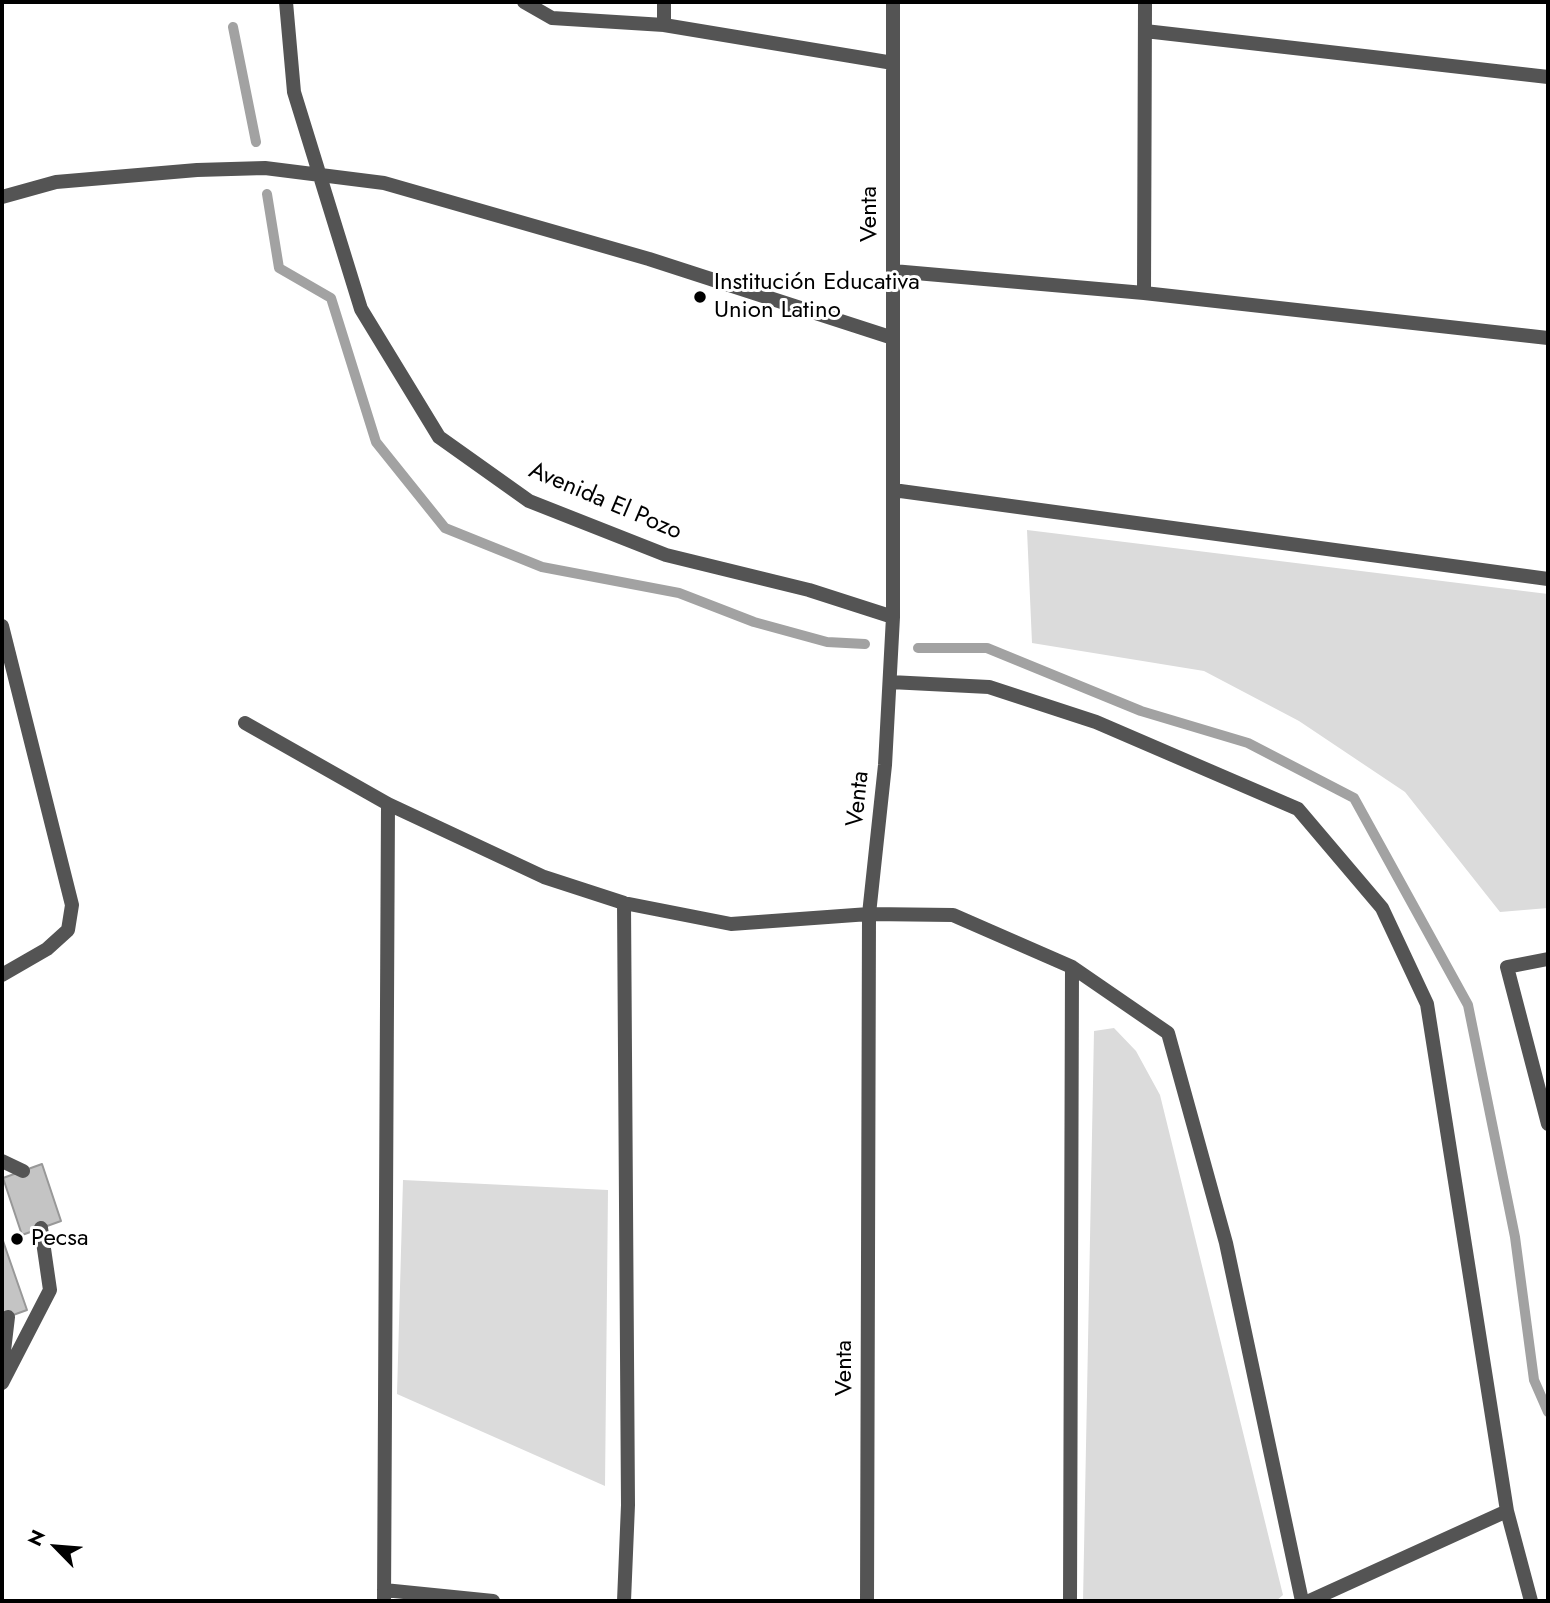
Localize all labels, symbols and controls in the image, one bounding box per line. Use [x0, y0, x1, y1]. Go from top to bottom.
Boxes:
street label: Venta [856, 186, 884, 242]
place label: Institución Educativa Union Latino [714, 269, 920, 325]
marker: Institución Educativa Union Latino [692, 289, 708, 305]
street label: Avenida El Pozo [524, 457, 686, 547]
street label: Venta [842, 770, 876, 828]
place label: Pecsa [31, 1225, 88, 1253]
marker: Pecsa [9, 1231, 25, 1247]
street label: Venta [831, 1340, 859, 1396]
north arrow [21, 1512, 91, 1582]
text: N [21, 1525, 52, 1550]

